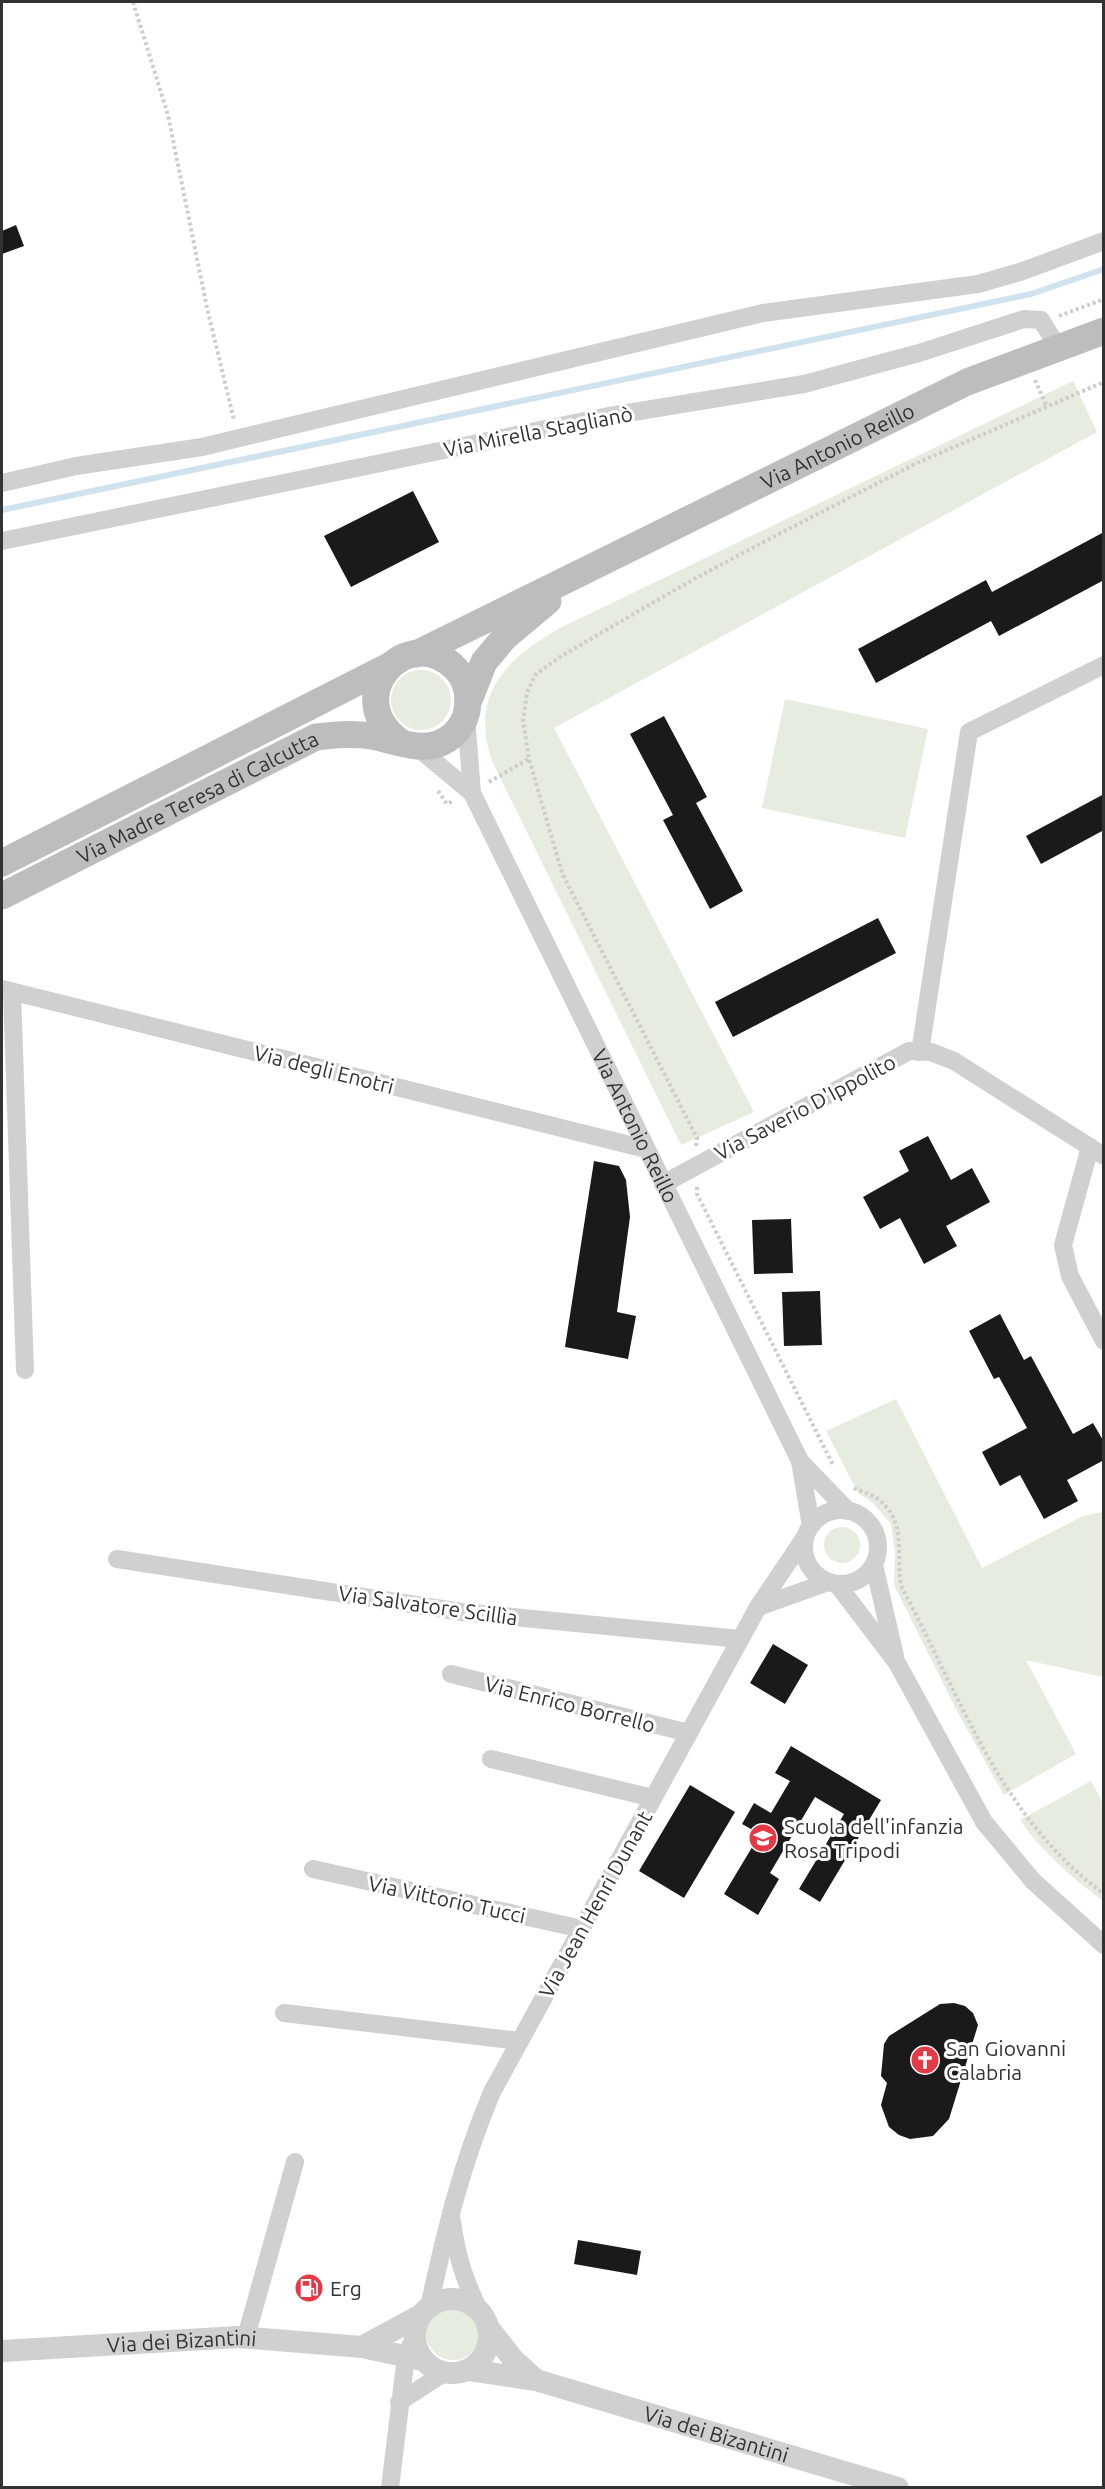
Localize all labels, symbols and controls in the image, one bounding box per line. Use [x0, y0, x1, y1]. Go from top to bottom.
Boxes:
street label: Via Antonio Reillo [757, 398, 918, 494]
street label: Via Mirella Staglianò [441, 401, 635, 461]
street label: Via Madre Teresa di Calcutta [73, 726, 322, 868]
street label: Via degli Enotri [252, 1040, 396, 1098]
street label: Via Antonio Reillo [588, 1045, 683, 1207]
street label: Via Saverio D'Ippolito [710, 1049, 900, 1165]
street label: Via Salvatore Scillìa [337, 1581, 519, 1629]
street label: Via Enrico Borrello [482, 1671, 658, 1737]
street label: Via Jean Henri Dunant [534, 1806, 656, 2002]
place label: Scuola dell'infanzia Rosa Tripodi [784, 1814, 964, 1862]
school or university icon: Scuola dell'infanzia Rosa Tripodi [747, 1822, 779, 1854]
street label: Via Vittorio Tucci [366, 1871, 528, 1927]
place label: San Giovanni Calabria [946, 2036, 1066, 2084]
church icon: San Giovanni Calabria [909, 2044, 941, 2076]
fuel station icon: Erg [293, 2272, 325, 2304]
place label: Erg [330, 2276, 362, 2300]
street label: Via dei Bizantini [106, 2325, 257, 2357]
street label: Via dei Bizantini [641, 2401, 792, 2467]

